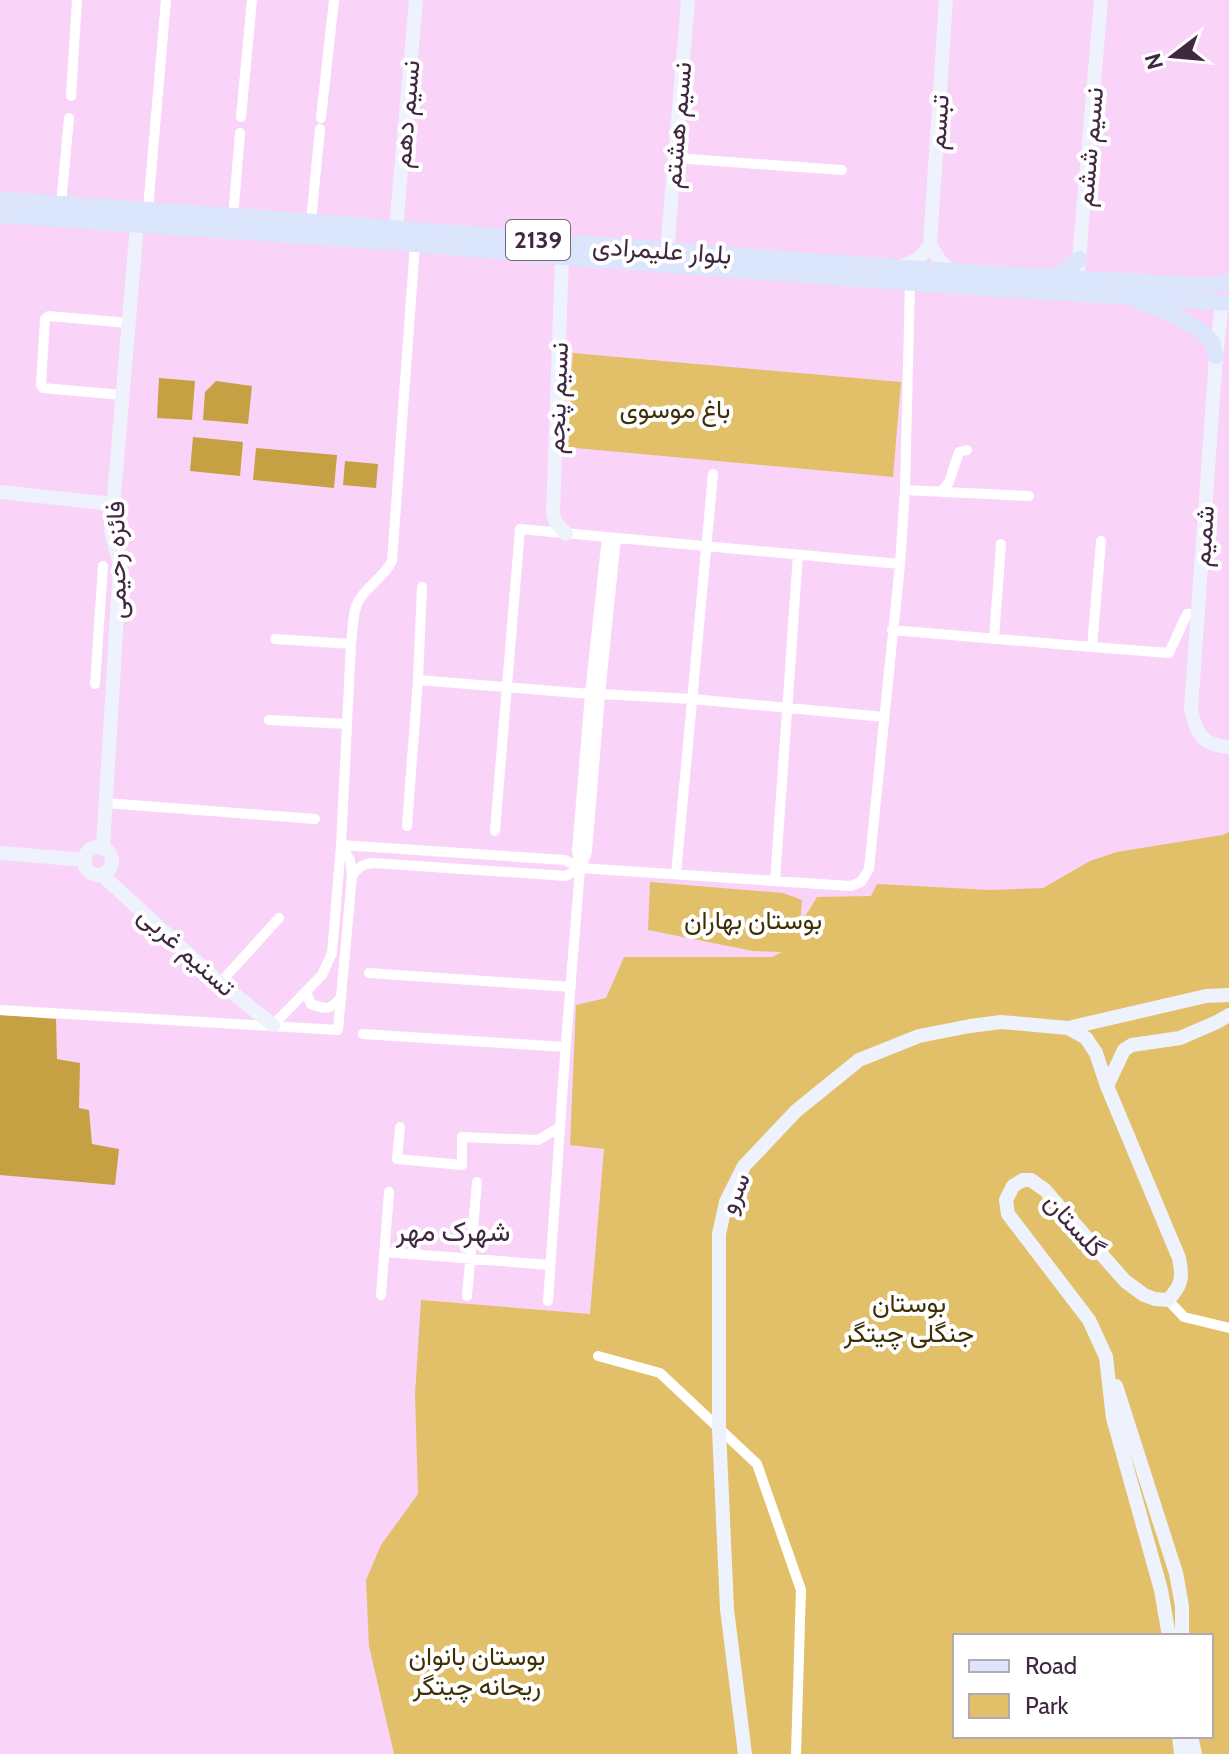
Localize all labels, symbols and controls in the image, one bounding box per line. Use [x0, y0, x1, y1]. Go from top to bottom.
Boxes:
north arrow [1133, 16, 1213, 96]
text: N [1139, 50, 1169, 73]
street label: نسیم دهم [385, 59, 428, 169]
street label: نسیم هشتم [656, 60, 699, 190]
street label: نسیم ششم [1068, 86, 1111, 208]
street label: تبسم [920, 93, 957, 151]
road number: 2139 [506, 220, 570, 260]
street label: بلوار علیمرادی [591, 229, 733, 271]
street label: نسیم پنجم [539, 341, 577, 455]
park label: باغ موسوی [619, 393, 731, 427]
street label: فائزه رحیمی [99, 500, 133, 620]
street label: شمیم [1185, 504, 1222, 568]
street label: تسنیم غربی [131, 899, 242, 1004]
park label: بوستان بهاران [684, 904, 822, 936]
street label: سرو [711, 1168, 757, 1218]
street label: گلستان [1038, 1186, 1112, 1264]
district label: شهرک مهر [395, 1214, 510, 1249]
park label: بوستان جنگلی چیتگر [843, 1287, 974, 1351]
legend [953, 1634, 1213, 1738]
park label: بوستان بانوان ریحانه چیتگر [408, 1640, 546, 1704]
text: Road [1025, 1651, 1077, 1680]
text: Park [1025, 1691, 1068, 1720]

